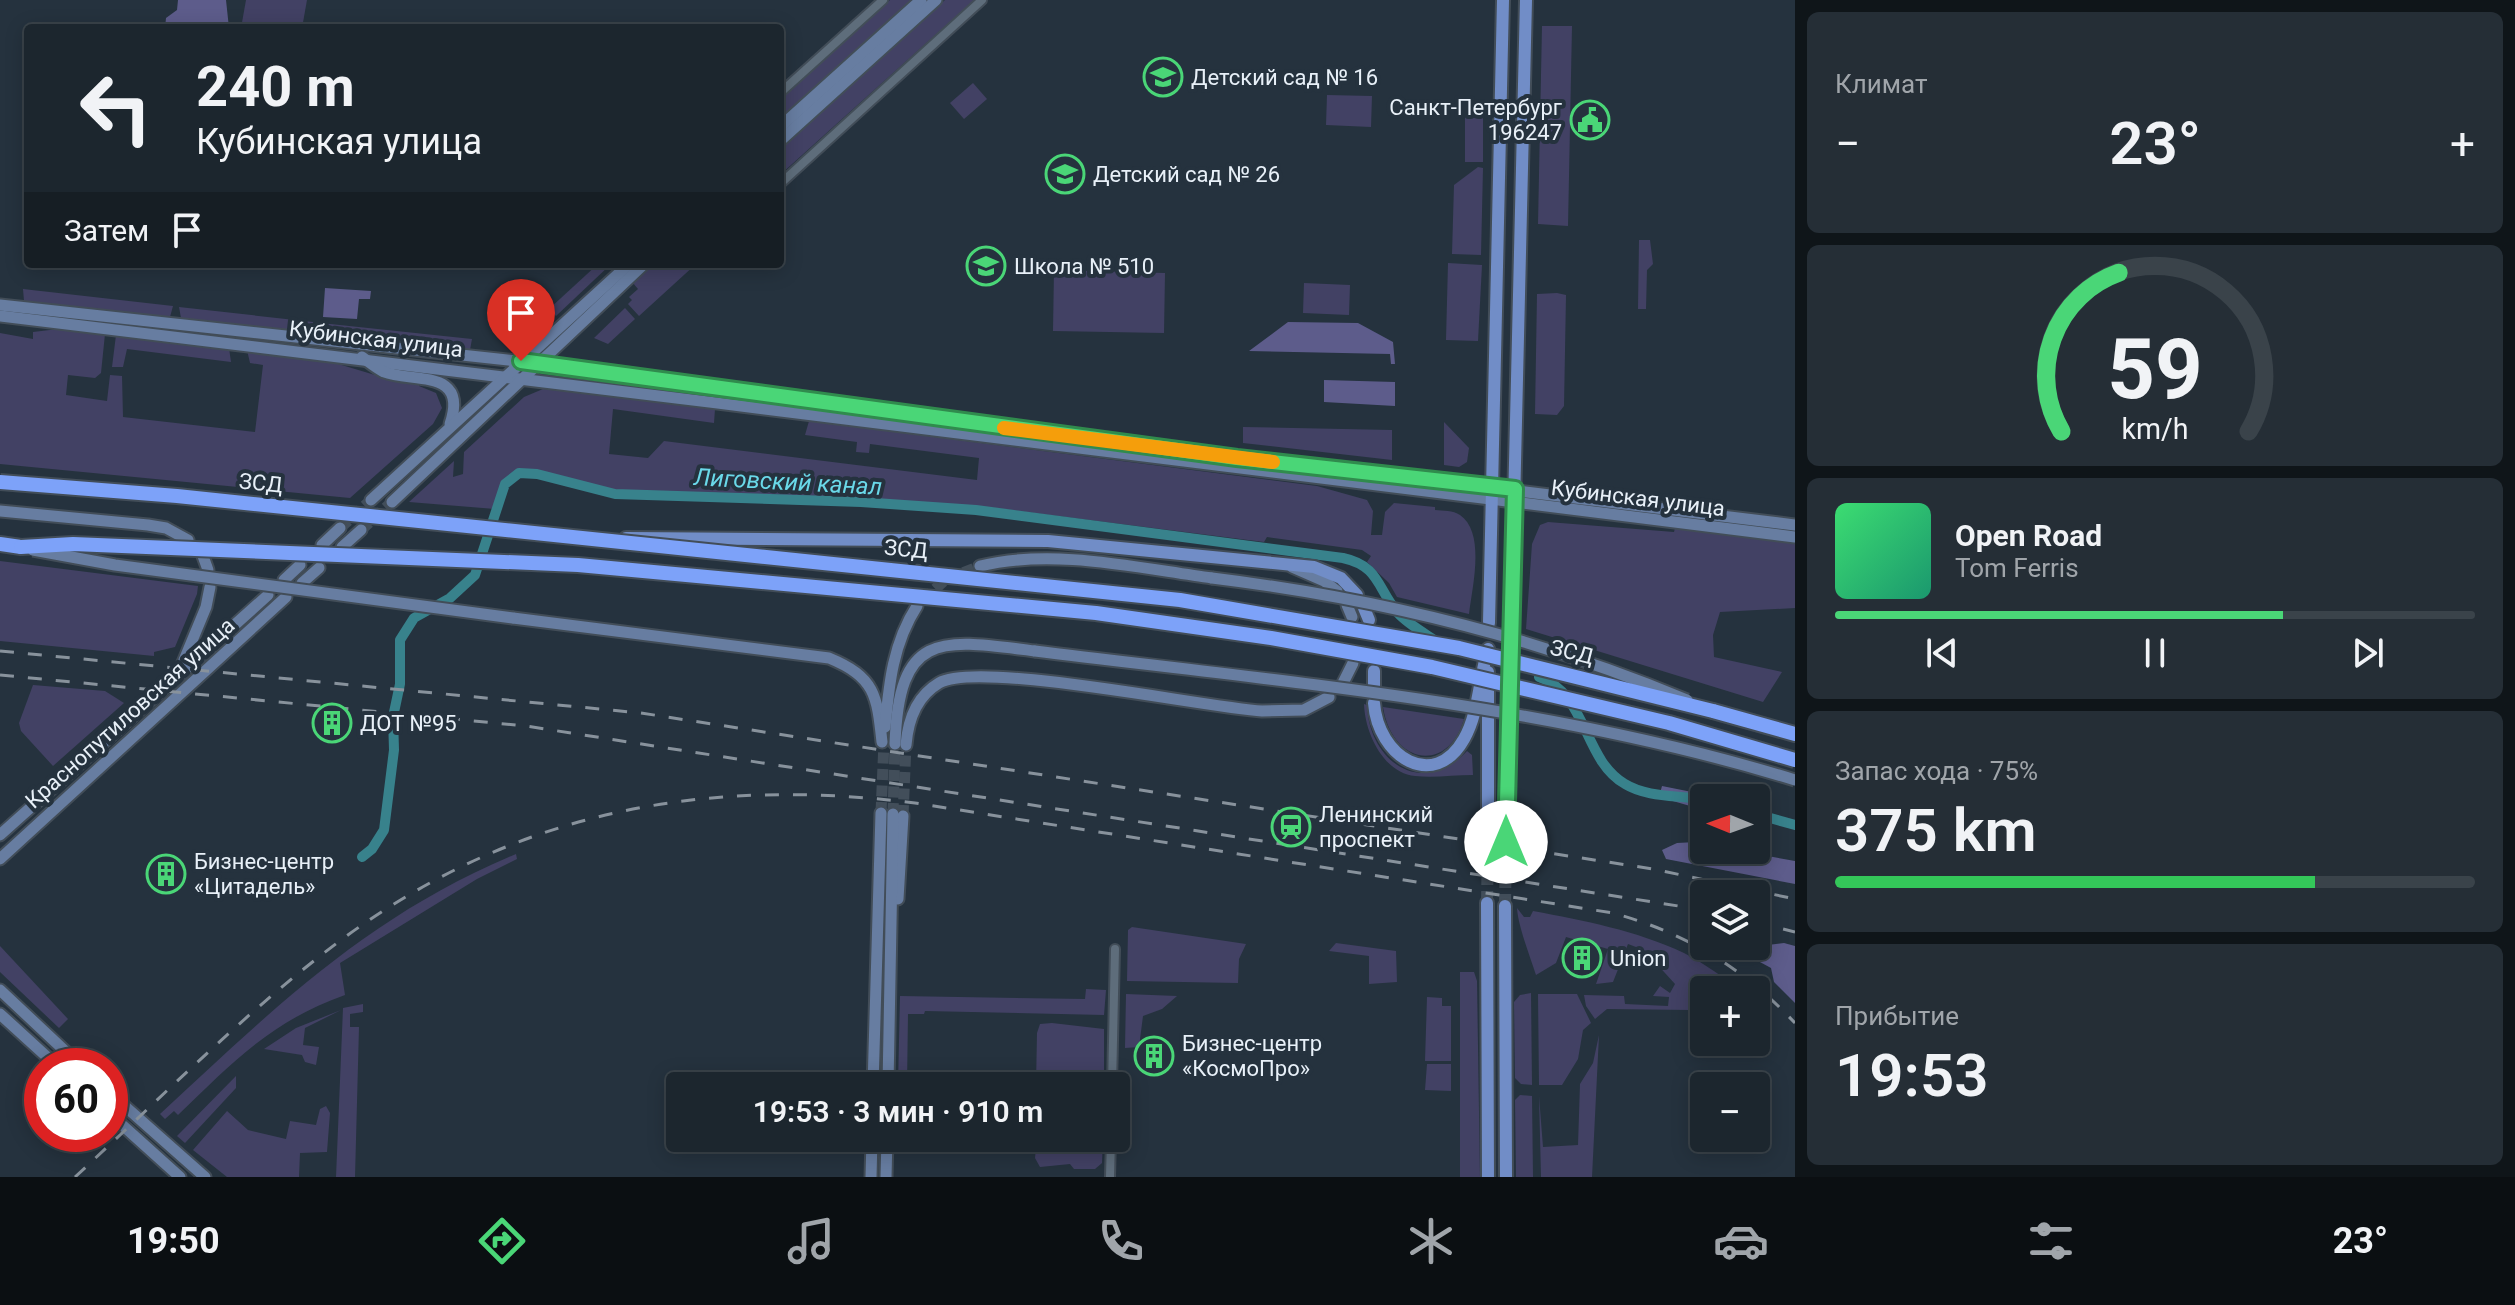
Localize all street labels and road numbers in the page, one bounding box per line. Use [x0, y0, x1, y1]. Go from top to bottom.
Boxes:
street label: Кубинская улица [288, 316, 464, 362]
street label: ЗСД [238, 468, 284, 498]
street label: Кубинская улица [1550, 475, 1726, 521]
street label: ЗСД [883, 535, 929, 563]
street label: Краснопутиловская улица [20, 613, 240, 813]
street label: ЗСД [1548, 635, 1596, 669]

